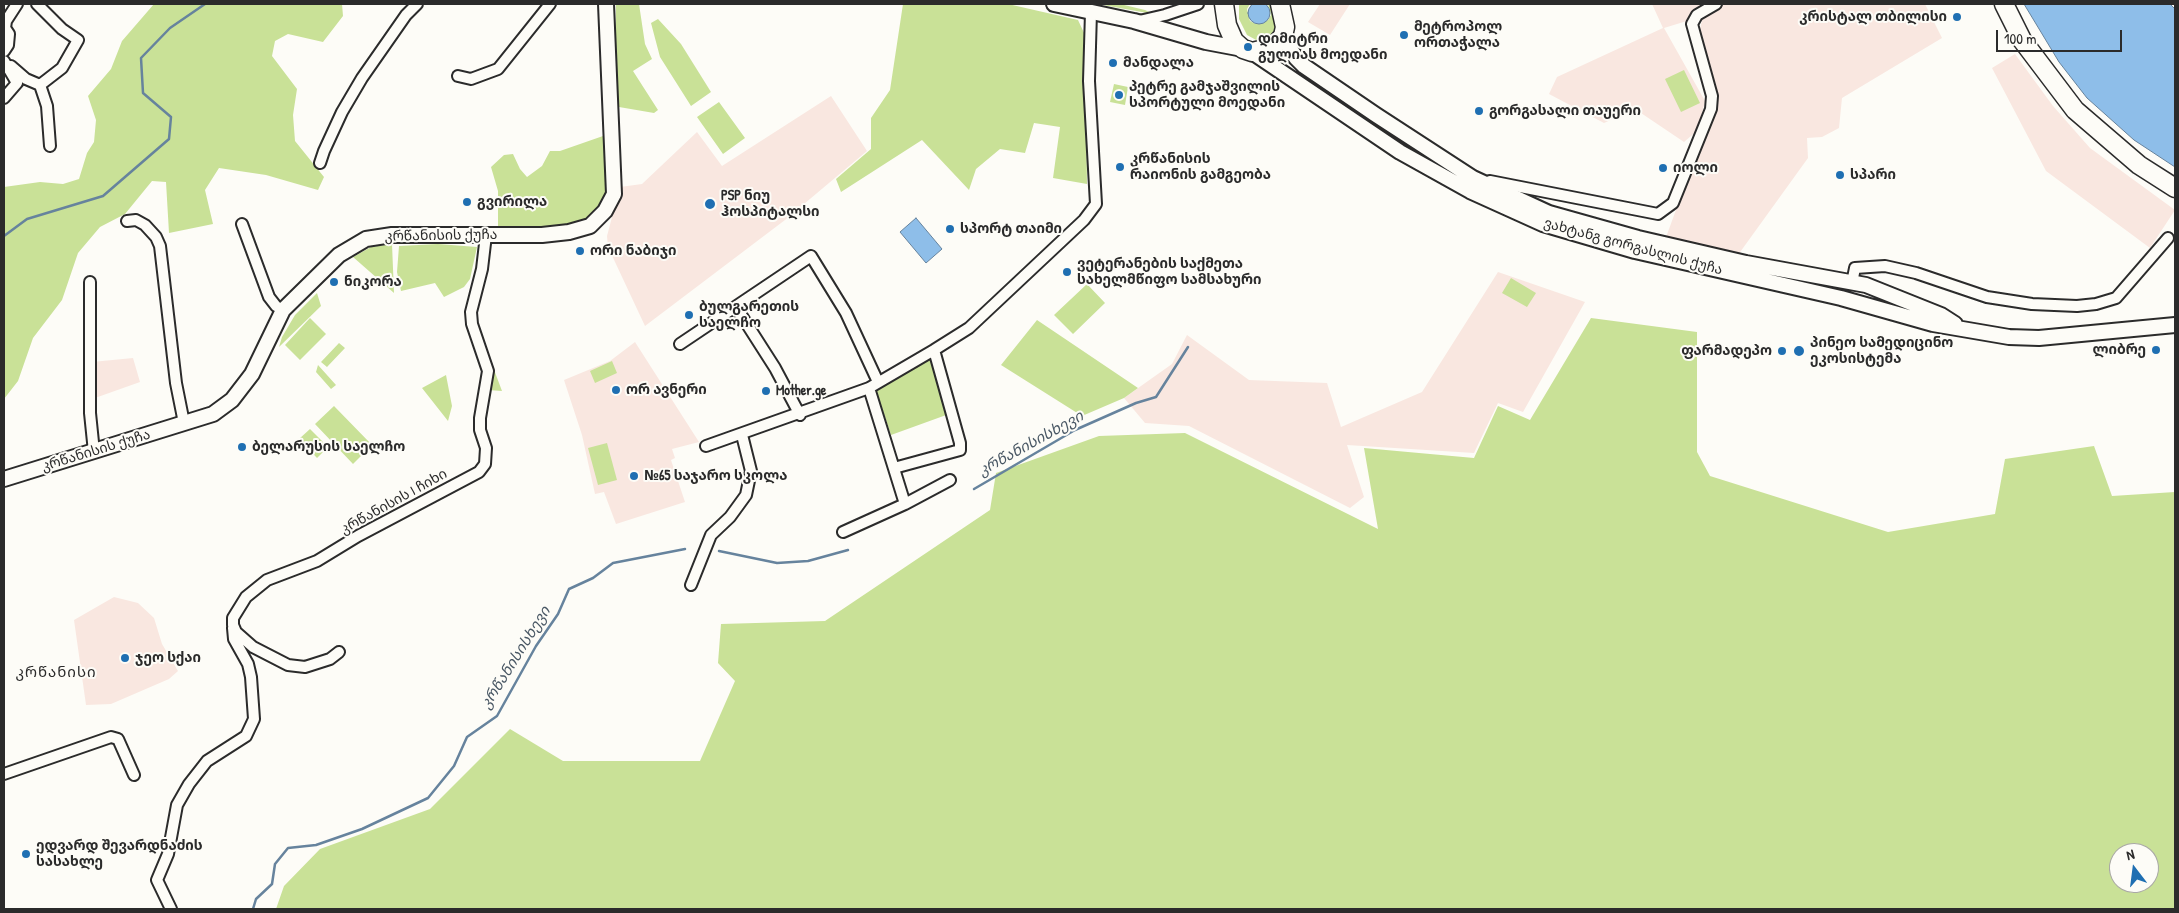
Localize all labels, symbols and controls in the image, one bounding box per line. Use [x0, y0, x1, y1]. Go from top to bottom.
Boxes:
place label: კრისტალ თბილისი [1799, 9, 1947, 25]
marker: კრისტალ თბილისი [1951, 11, 1963, 23]
place label: მეტროპოლ ორთაჭალა [1414, 19, 1502, 52]
scale bar [1999, 20, 2125, 52]
text: 100 m [2004, 28, 2037, 49]
marker: მეტროპოლ ორთაჭალა [1398, 29, 1410, 41]
place label: დიმიტრი გულიას მოედანი [1258, 31, 1388, 64]
marker: დიმიტრი გულიას მოედანი [1242, 41, 1254, 53]
place label: მანდალა [1123, 55, 1194, 71]
marker: მანდალა [1107, 57, 1119, 69]
place label: პეტრე გამჯაშვილის სპორტული მოედანი [1129, 79, 1285, 111]
marker: პეტრე გამჯაშვილის სპორტული მოედანი [1113, 89, 1125, 101]
place label: გორგასალი თაუერი [1489, 103, 1641, 119]
marker: გორგასალი თაუერი [1473, 105, 1485, 117]
place label: კრწანისის რაიონის გამგეობა [1130, 151, 1271, 184]
place label: იოლი [1673, 160, 1718, 176]
marker: კრწანისის რაიონის გამგეობა [1114, 161, 1126, 173]
marker: იოლი [1657, 162, 1669, 174]
place label: სპარი [1850, 167, 1896, 183]
marker: სპარი [1834, 169, 1846, 181]
place label: PSP ნიუ ჰოსპიტალსი [721, 188, 819, 220]
place label: გვირილა [477, 194, 547, 210]
marker: გვირილა [461, 196, 473, 208]
marker: PSP ნიუ ჰოსპიტალსი [703, 197, 717, 211]
street label: ვახტანგ გორგასლის ქუჩა [1542, 215, 1724, 279]
place label: სპორტ თაიმი [960, 221, 1062, 237]
marker: სპორტ თაიმი [944, 223, 956, 235]
street label: კრწანისის ქუჩა [385, 227, 497, 245]
place label: ორი ნაბიჯი [590, 243, 676, 259]
marker: ორი ნაბიჯი [574, 245, 586, 257]
place label: ვეტერანების საქმეთა სახელმწიფო სამსახური [1077, 256, 1261, 288]
marker: ვეტერანების საქმეთა სახელმწიფო სამსახური [1061, 266, 1073, 278]
place label: ნიკორა [344, 274, 402, 290]
marker: ნიკორა [328, 276, 340, 288]
place label: ბულგარეთის საელჩო [699, 299, 799, 332]
marker: ბულგარეთის საელჩო [683, 309, 695, 321]
place label: პინეო სამედიცინო ეკოსისტემა [1810, 335, 1953, 368]
place label: ლიბრე [2092, 342, 2146, 358]
place label: ფარმადეპო [1681, 343, 1772, 359]
marker: პინეო სამედიცინო ეკოსისტემა [1792, 344, 1806, 358]
marker: ლიბრე [2150, 344, 2162, 356]
marker: ფარმადეპო [1776, 345, 1788, 357]
place label: ორ ავნერი [626, 382, 707, 398]
place label: Mother.ge [776, 383, 826, 399]
marker: ორ ავნერი [610, 384, 622, 396]
marker: Mother.ge [760, 385, 772, 397]
water label: კრწანისისხევი [975, 408, 1087, 480]
street label: კრწანისის ქუჩა [40, 426, 152, 476]
place label: ბელარუსის საელჩო [252, 439, 405, 455]
marker: ბელარუსის საელჩო [236, 441, 248, 453]
street label: კრწანისის I ჩიხი [338, 466, 450, 538]
place label: №65 საჯარო სკოლა [644, 468, 787, 484]
marker: №65 საჯარო სკოლა [628, 470, 640, 482]
water label: კრწანისისხევი [477, 604, 555, 712]
place label: ჯეო სქაი [135, 650, 201, 666]
marker: ჯეო სქაი [119, 652, 131, 664]
district label: კრწანისი [14, 664, 98, 682]
place label: ედვარდ შევარდნაძის სასახლე [36, 838, 203, 870]
north arrow [2109, 843, 2159, 893]
text: N [2124, 844, 2136, 864]
marker: ედვარდ შევარდნაძის სასახლე [20, 848, 32, 860]

